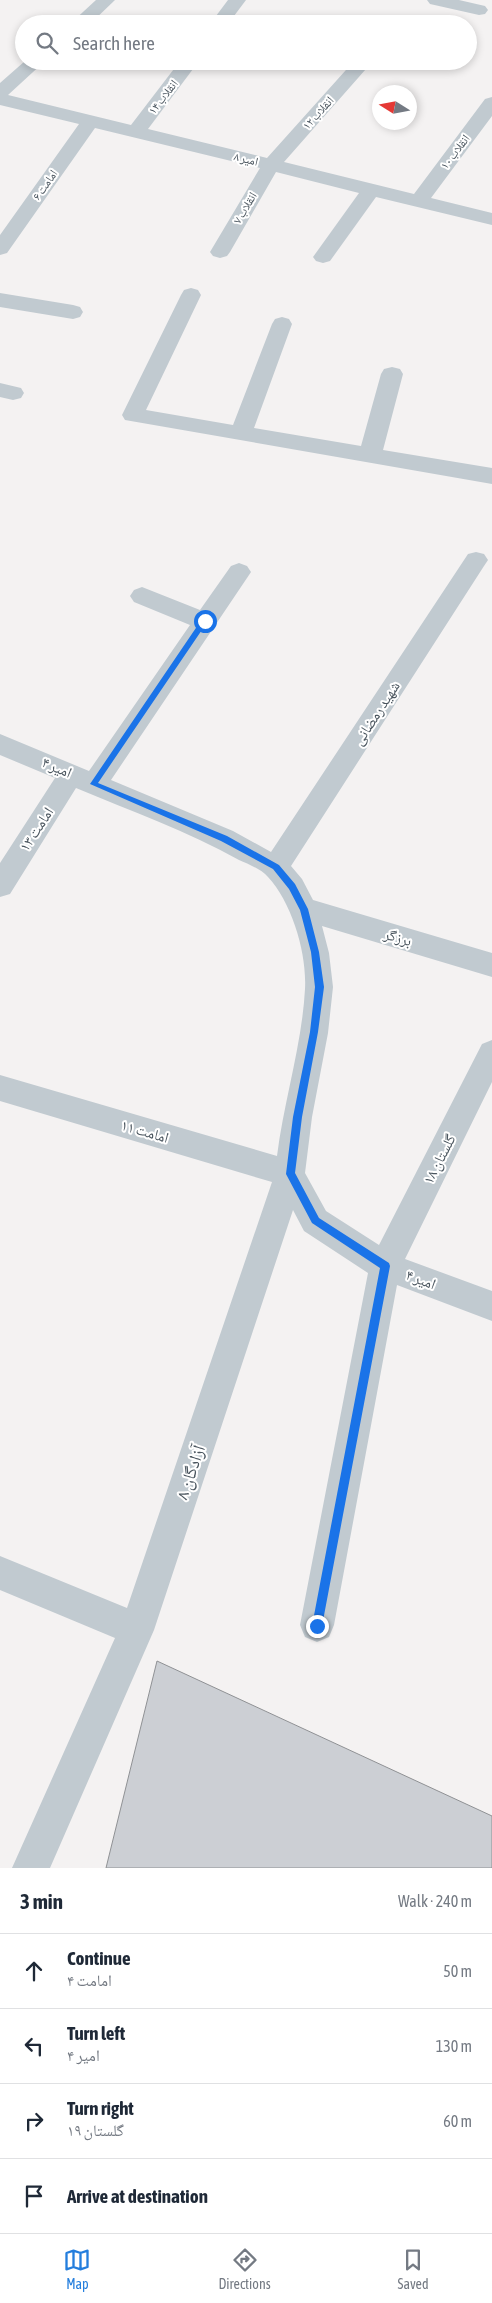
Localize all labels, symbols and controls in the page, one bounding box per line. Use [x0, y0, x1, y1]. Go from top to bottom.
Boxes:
search box [15, 15, 477, 70]
icon: search [33, 29, 61, 57]
text: Search here [73, 32, 155, 54]
street label: انقلاب ۱۴ [145, 77, 181, 117]
north arrow [372, 85, 417, 130]
street label: انقلاب ۱۲ [299, 93, 337, 133]
street label: انقلاب ۱۰ [437, 132, 473, 172]
street label: امیر ۸ [232, 149, 260, 169]
street label: امامت ۶ [30, 167, 60, 203]
street label: انقلاب ۷ [230, 190, 260, 227]
route start [194, 610, 217, 633]
street label: شهید رمضانی [349, 678, 405, 749]
street label: امیر ۴ [39, 753, 74, 782]
street label: امامت ۱۳ [16, 804, 56, 854]
street label: برزگر [381, 925, 414, 950]
street label: امامت ۱۱ [119, 1116, 171, 1146]
street label: گلستان ۱۸ [419, 1131, 461, 1188]
street label: امیر ۴ [403, 1266, 438, 1293]
street label: آزادگان ۸ [171, 1442, 210, 1502]
route end [306, 1615, 329, 1638]
text: 3 min [20, 1889, 63, 1913]
text: Walk · 240 m [398, 1892, 472, 1910]
text: Continue [67, 1947, 131, 1969]
icon: ahead [20, 1957, 48, 1985]
text: 50 m [443, 1962, 472, 1980]
text: امامت ۴ [67, 1971, 112, 1989]
text: Turn left [67, 2022, 125, 2044]
icon: left [20, 2032, 48, 2060]
text: 130 m [436, 2037, 472, 2055]
text: امیر ۴ [67, 2046, 100, 2064]
text: Turn right [67, 2097, 134, 2119]
icon: right [20, 2107, 48, 2135]
text: 60 m [443, 2112, 472, 2130]
text: گلستان ۱۹ [67, 2121, 124, 2139]
icon: arrive [20, 2182, 48, 2210]
text: Arrive at destination [67, 2185, 208, 2207]
tab: Map [63, 2246, 91, 2292]
tab: Directions [218, 2246, 271, 2292]
tab: Saved [398, 2246, 429, 2292]

